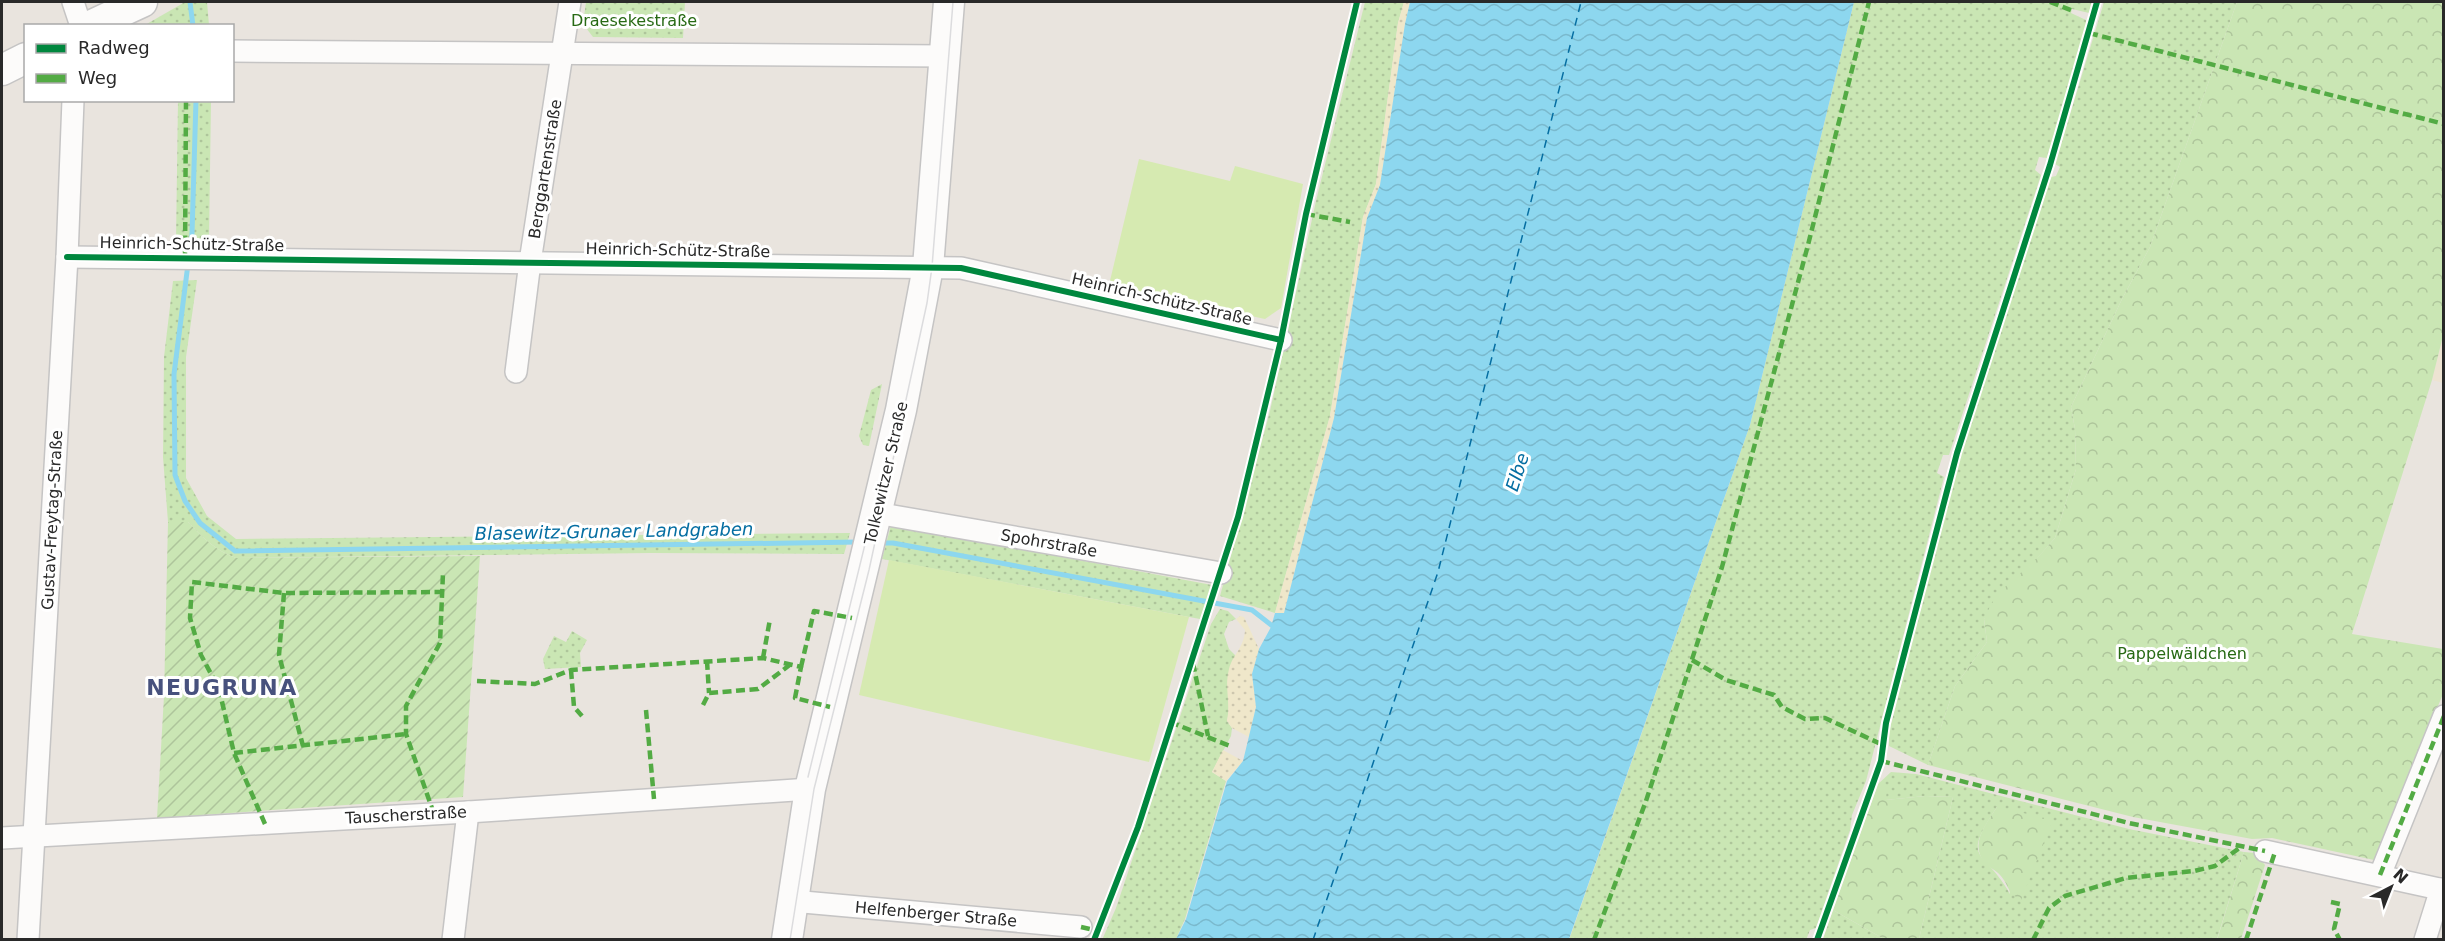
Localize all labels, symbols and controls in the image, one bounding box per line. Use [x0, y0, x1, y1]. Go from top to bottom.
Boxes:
park label: Draesekestraße [571, 11, 697, 30]
legend [24, 24, 234, 102]
text: Radweg [78, 37, 150, 58]
text: Weg [78, 67, 117, 88]
street label: Berggartenstraße [525, 98, 565, 240]
street label: Heinrich-Schütz-Straße [100, 233, 284, 255]
street label: Heinrich-Schütz-Straße [586, 239, 770, 261]
street label: Heinrich-Schütz-Straße [1070, 269, 1254, 329]
street label: Tolkewitzer Straße [860, 400, 912, 547]
street label: Gustav-Freytag-Straße [38, 430, 66, 610]
water label: Elbe [1501, 450, 1533, 494]
water label: Blasewitz‐Grunaer Landgraben [475, 518, 753, 544]
street label: Spohrstraße [999, 525, 1099, 561]
park label: Pappelwäldchen [2117, 644, 2247, 663]
district label: NEUGRUNA [146, 675, 298, 700]
street label: Tauscherstraße [344, 802, 467, 828]
north arrow [2361, 857, 2421, 917]
text: N [2389, 865, 2412, 888]
street label: Helfenberger Straße [854, 897, 1018, 931]

